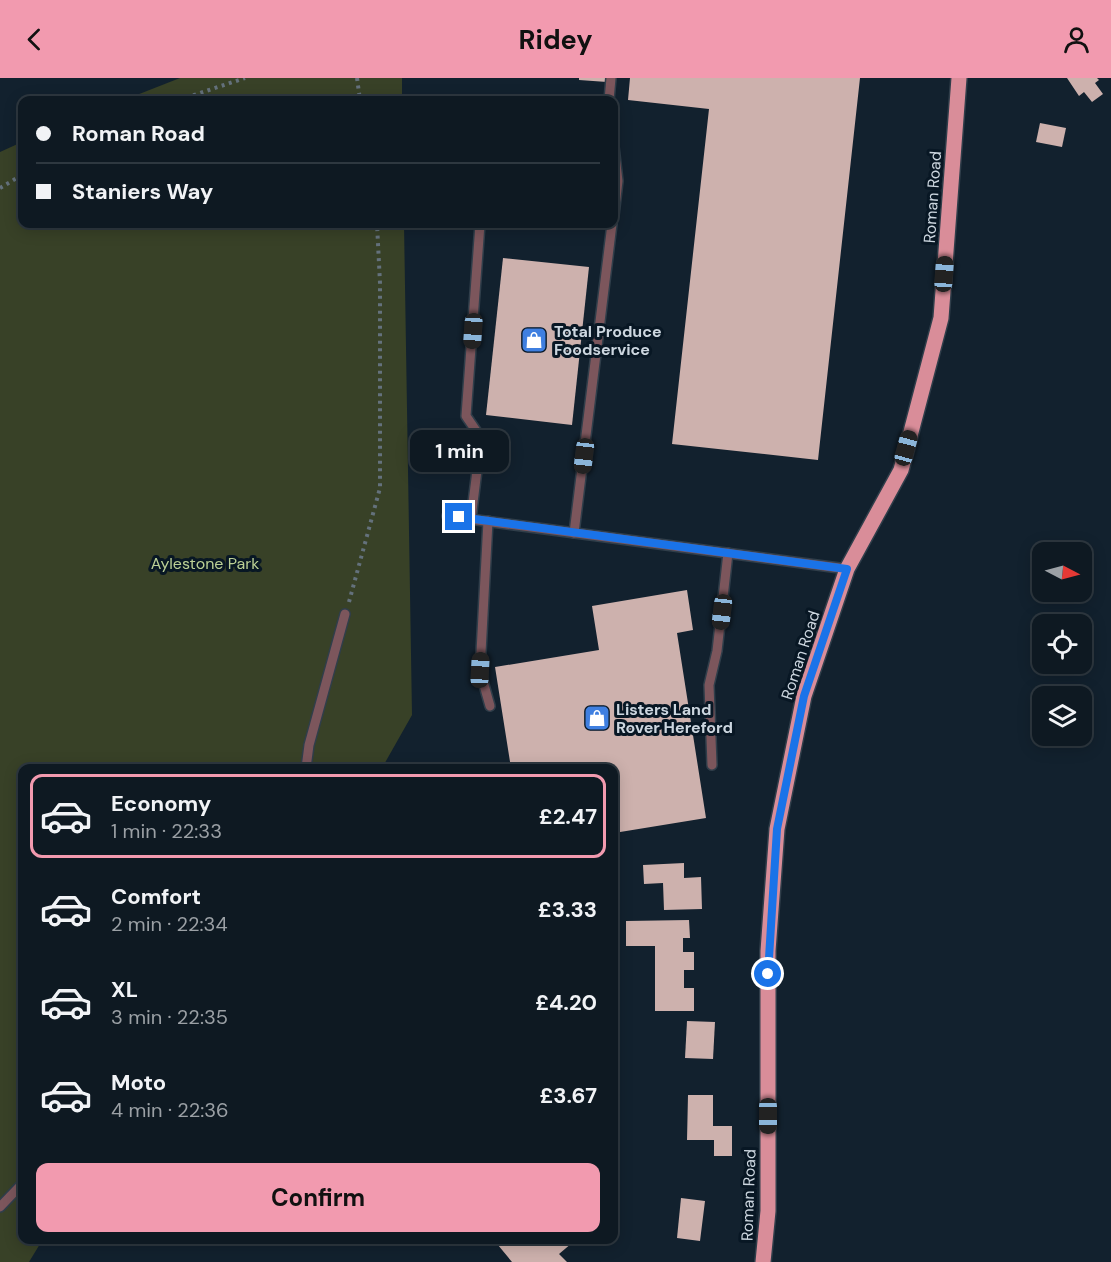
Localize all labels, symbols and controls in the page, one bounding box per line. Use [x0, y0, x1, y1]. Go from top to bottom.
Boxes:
text: Ridey [518, 22, 593, 57]
icon: back [18, 23, 51, 56]
icon: person [1060, 23, 1093, 56]
text: Roman Road [72, 119, 205, 148]
street label: Roman Road [919, 150, 946, 244]
text: Staniers Way [72, 177, 213, 206]
car [934, 255, 954, 293]
car [463, 312, 483, 350]
place label: Total Produce Foodservice [554, 321, 662, 360]
shop icon: Total Produce Foodservice [519, 325, 549, 355]
car [893, 428, 919, 468]
callout: 1 min [410, 430, 508, 472]
car [573, 437, 595, 475]
text: 1 min [435, 438, 484, 464]
route end [445, 503, 472, 530]
north arrow [1032, 542, 1092, 602]
map controls [1032, 542, 1092, 746]
park label: Aylestone Park [151, 553, 259, 574]
car [711, 593, 733, 631]
street label: Roman Road [776, 608, 825, 702]
button: locate [1032, 614, 1092, 674]
car [470, 652, 490, 688]
button: layers [1032, 686, 1092, 746]
place label: Listers Land Rover Hereford [616, 699, 733, 738]
shop icon: Listers Land Rover Hereford [582, 703, 612, 733]
icon: car [39, 789, 93, 843]
text: Economy [111, 789, 211, 818]
text: £2.47 [539, 802, 597, 831]
text: 1 min · 22:33 [111, 818, 222, 844]
icon: car [39, 882, 93, 936]
text: Comfort [111, 882, 201, 911]
text: £3.33 [538, 895, 597, 924]
text: 2 min · 22:34 [111, 911, 228, 937]
route start [754, 960, 781, 987]
icon: car [39, 975, 93, 1029]
text: XL [111, 975, 138, 1004]
text: £4.20 [535, 988, 597, 1017]
text: 3 min · 22:35 [111, 1004, 228, 1030]
icon: car [39, 1068, 93, 1122]
text: Moto [111, 1068, 166, 1097]
text: £3.67 [540, 1081, 597, 1110]
text: 4 min · 22:36 [111, 1097, 229, 1123]
car [759, 1098, 777, 1134]
street label: Roman Road [736, 1149, 761, 1241]
button: Confirm [36, 1163, 600, 1232]

